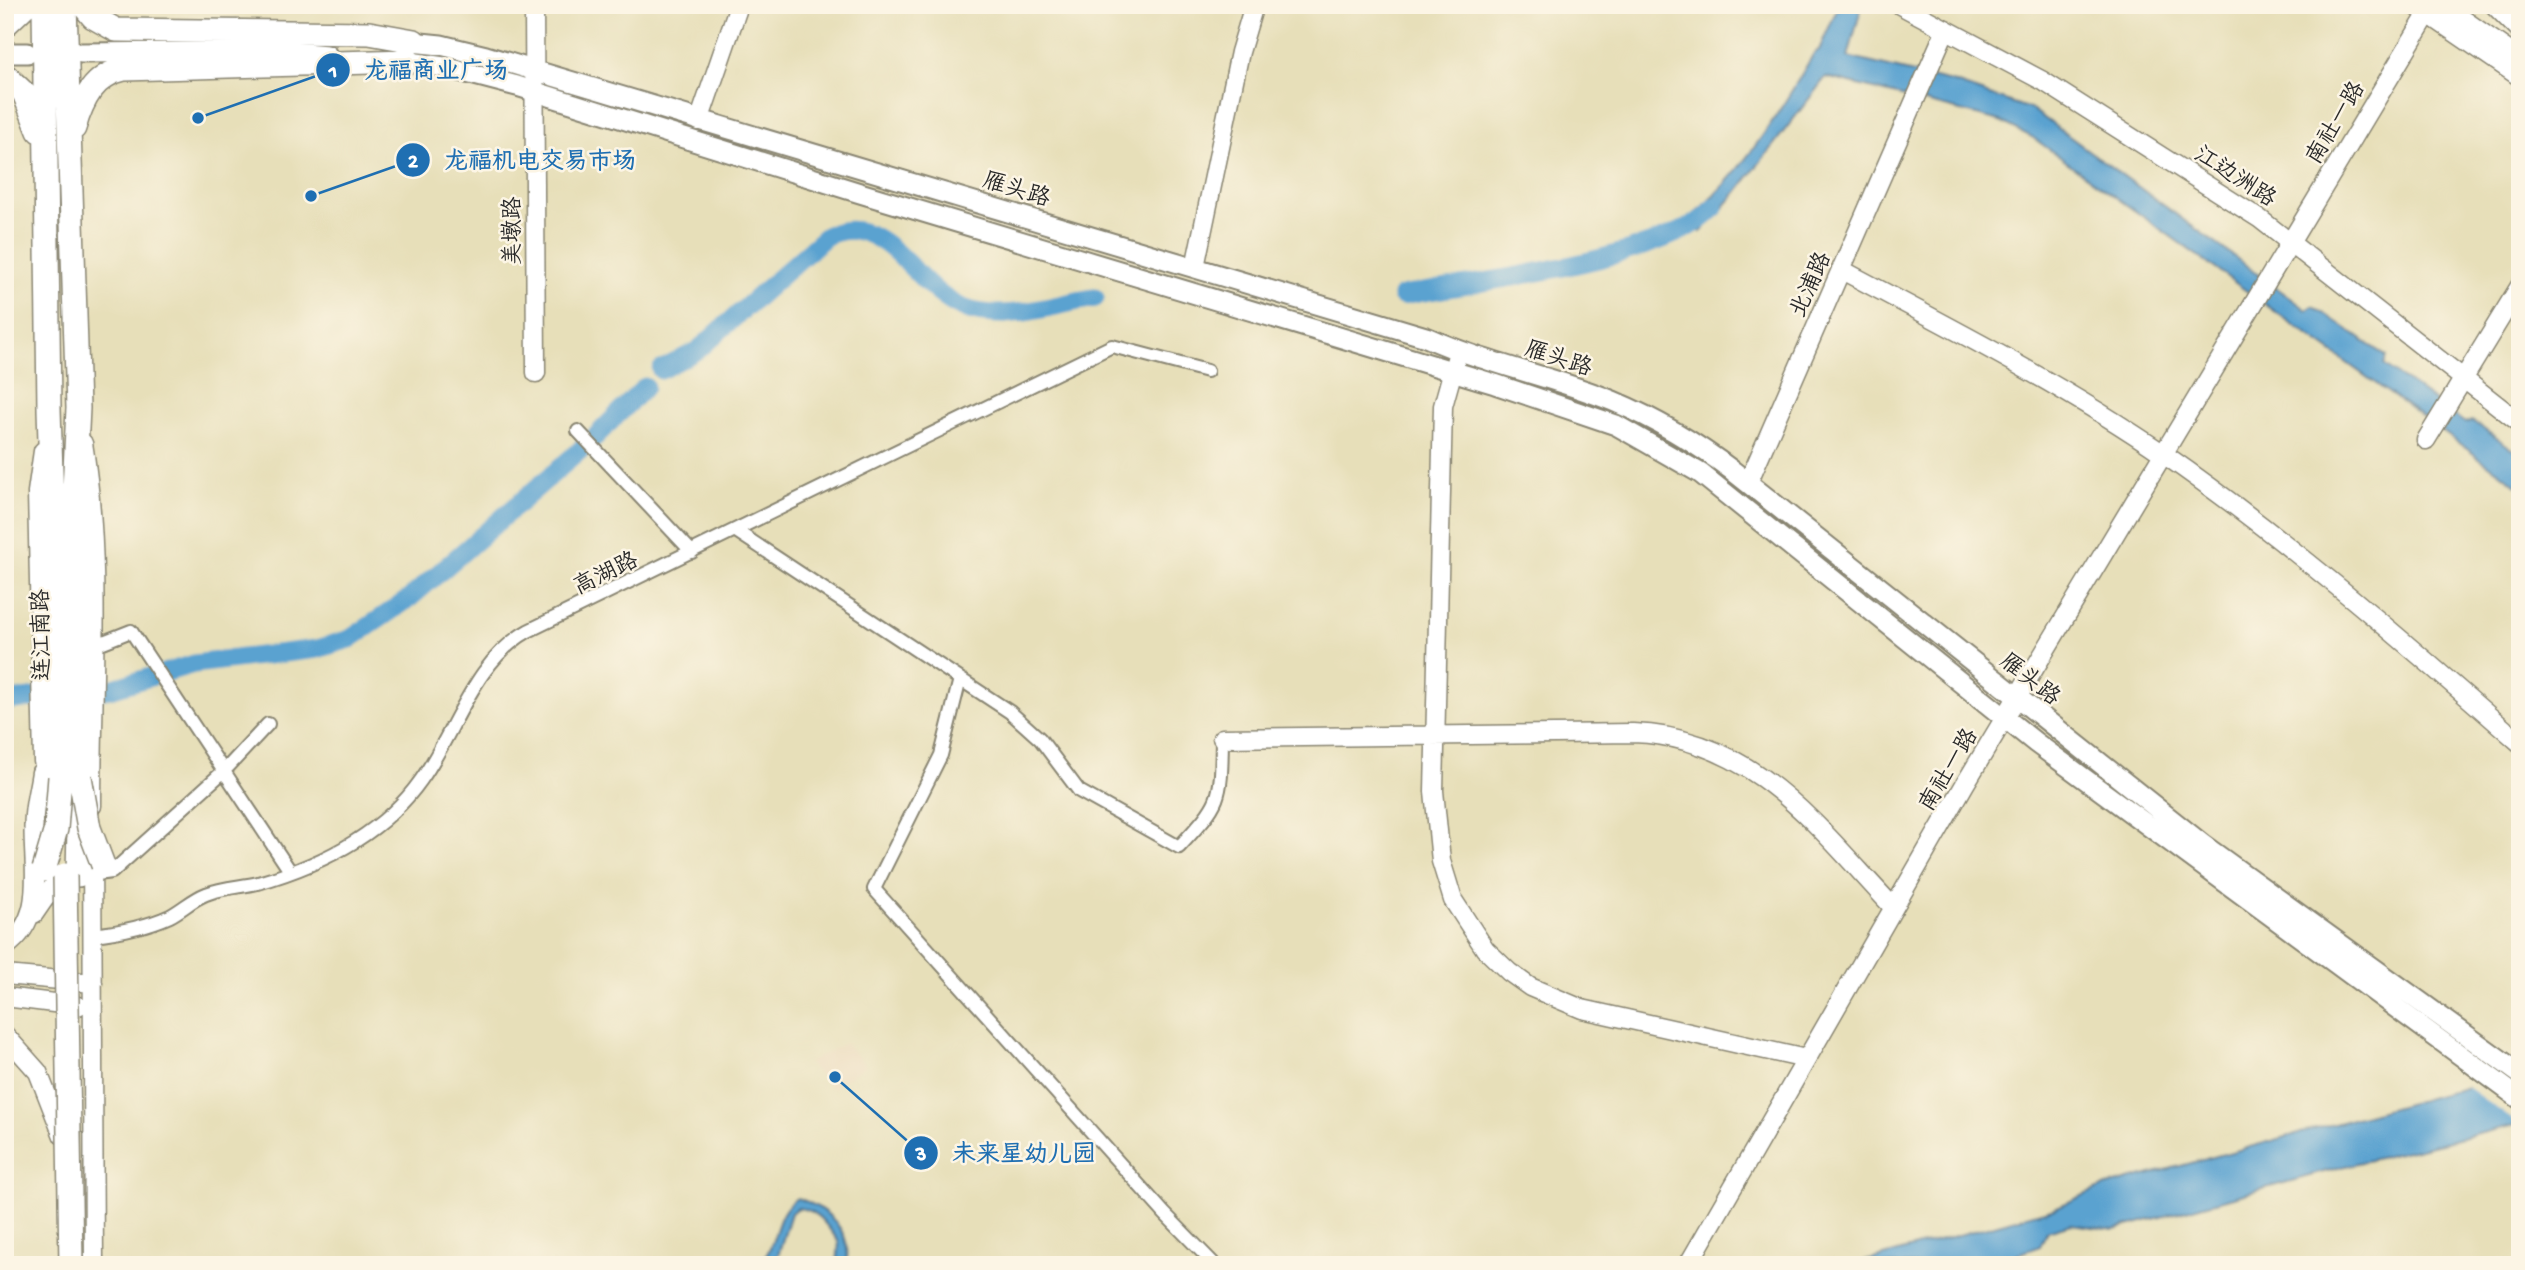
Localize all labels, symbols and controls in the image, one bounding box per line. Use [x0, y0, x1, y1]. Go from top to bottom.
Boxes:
callout: 龙福商业广场 [315, 47, 522, 92]
text: 龙福商业广场 [364, 57, 508, 88]
text: 1 [328, 61, 337, 86]
street label: 南社一路 [2301, 77, 2372, 170]
callout: 龙福机电交易市场 [395, 137, 650, 182]
street label: 江边洲路 [2188, 141, 2281, 214]
text: 龙福机电交易市场 [444, 148, 636, 178]
text: 2 [408, 151, 419, 176]
street label: 雁头路 [979, 167, 1053, 214]
street label: 美墩路 [500, 197, 528, 266]
street label: 北浦路 [1785, 248, 1839, 322]
street label: 雁头路 [1521, 336, 1595, 384]
street label: 高湖路 [569, 546, 643, 602]
street label: 连江南路 [28, 589, 58, 681]
street label: 雁头路 [1993, 648, 2065, 713]
street label: 南社一路 [1914, 724, 1985, 817]
callout: 未来星幼儿园 [903, 1131, 1110, 1176]
text: 未来星幼儿园 [952, 1140, 1096, 1171]
text: 3 [915, 1144, 927, 1169]

